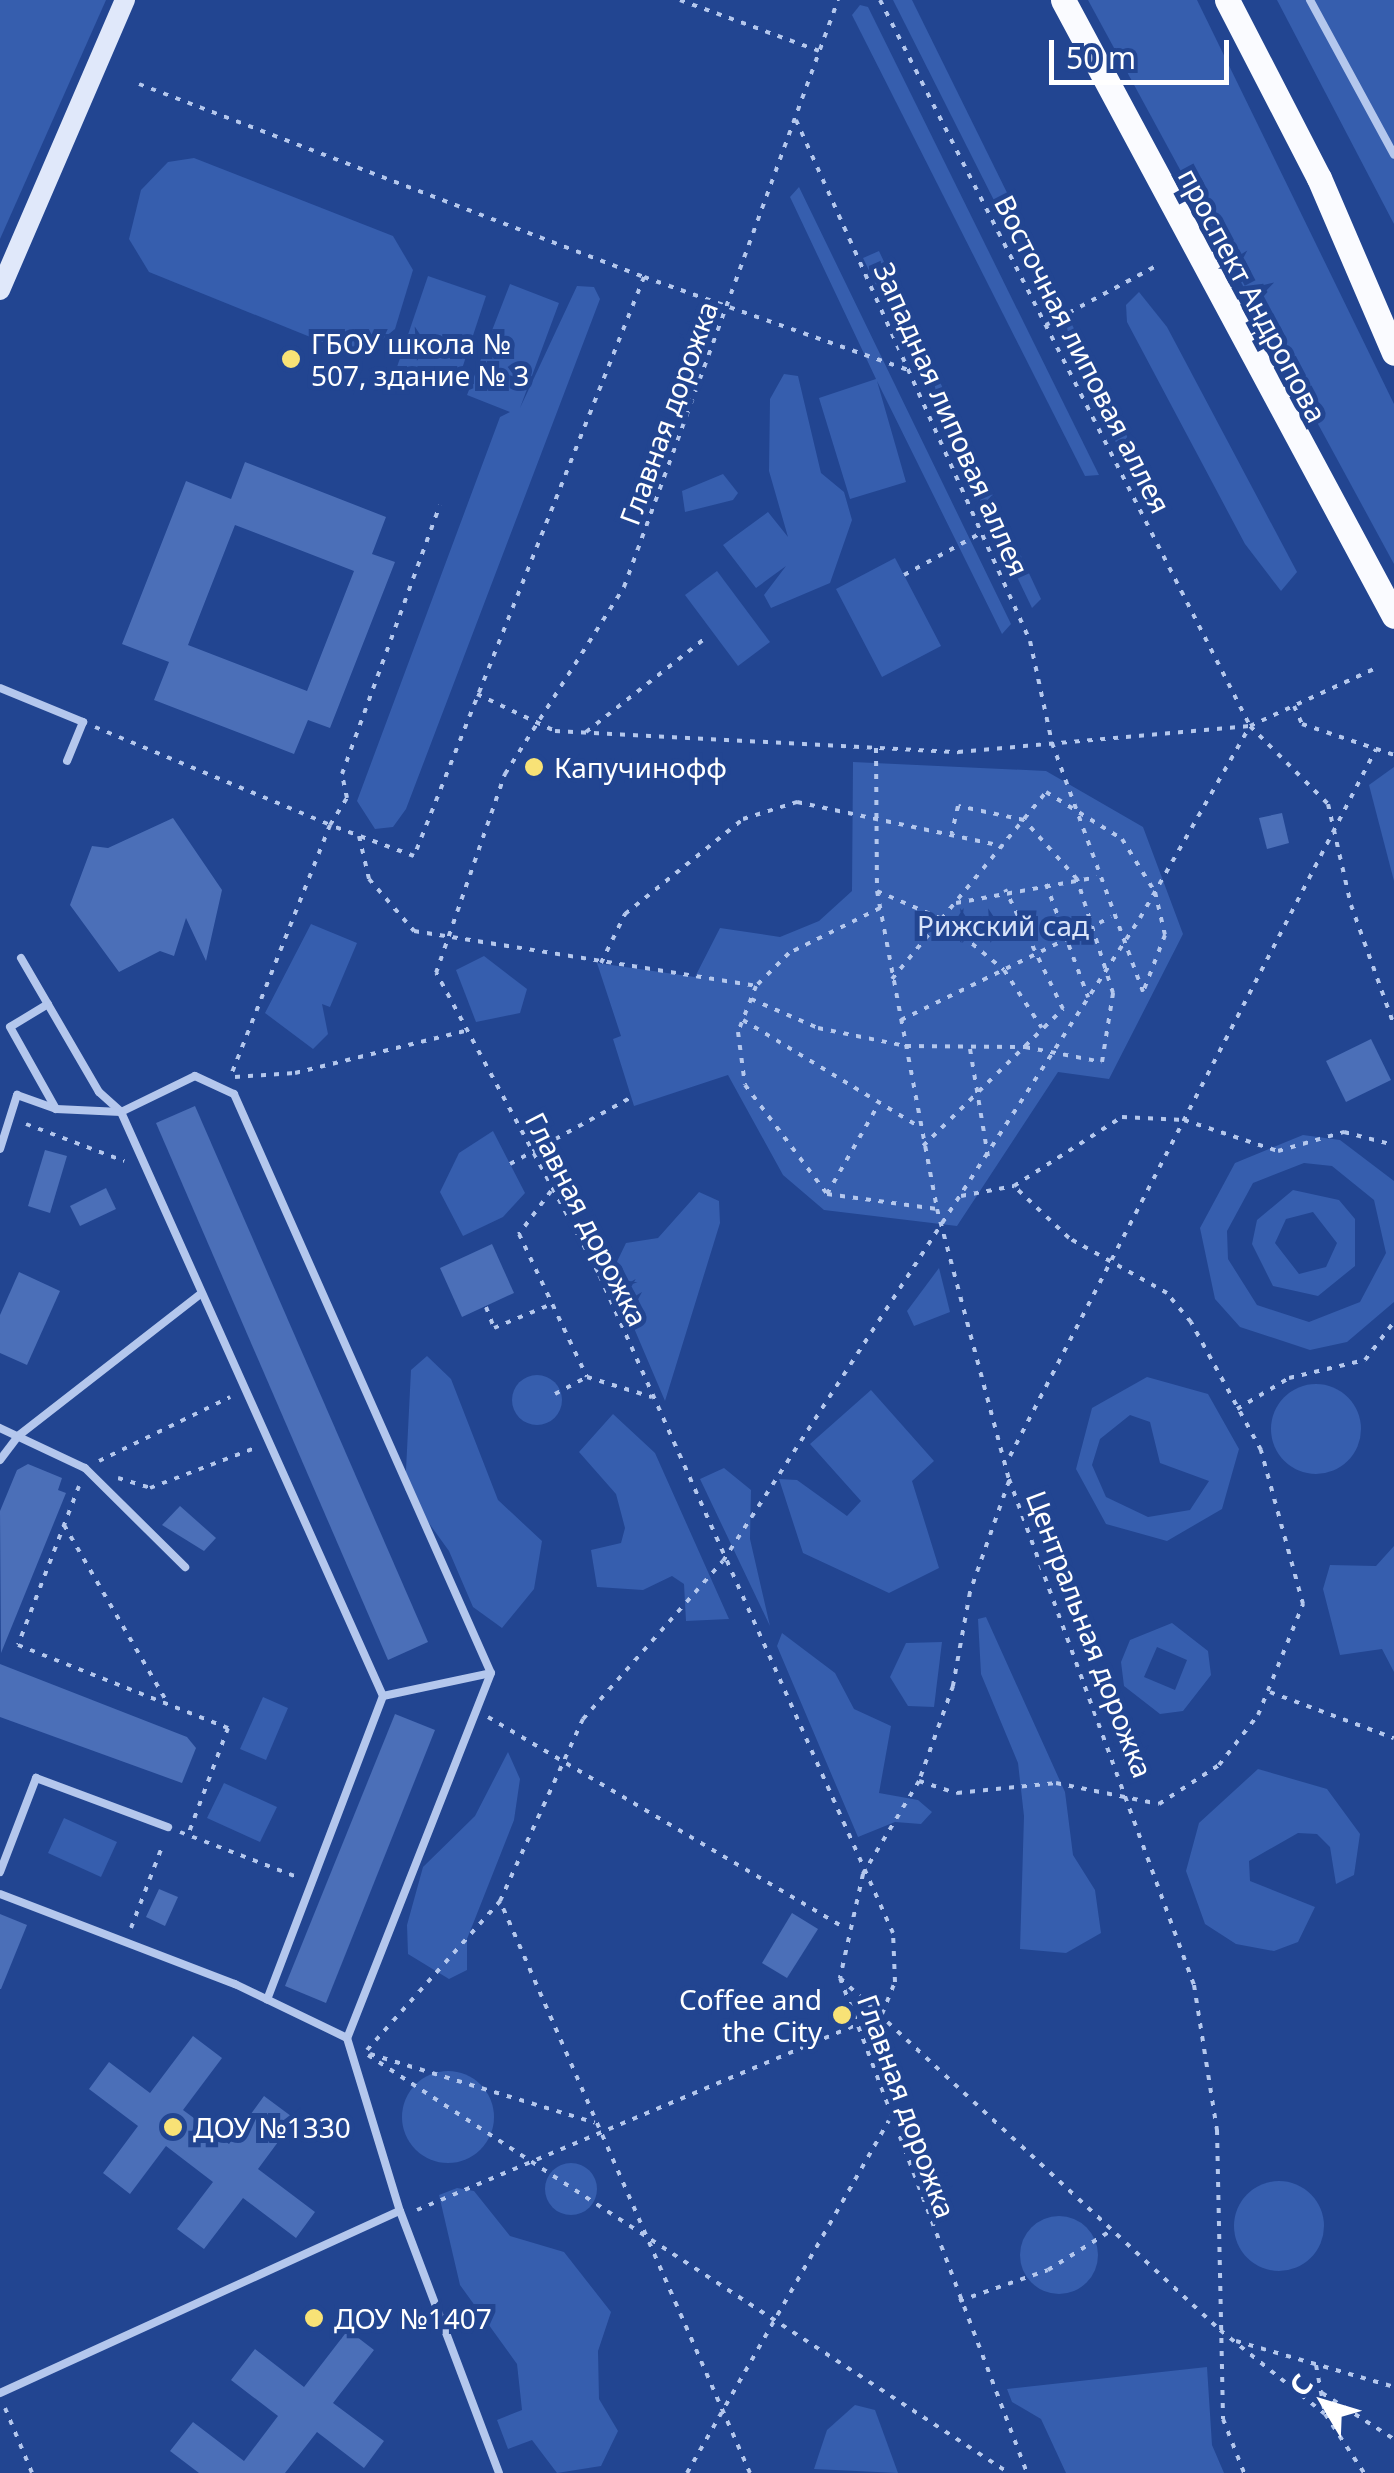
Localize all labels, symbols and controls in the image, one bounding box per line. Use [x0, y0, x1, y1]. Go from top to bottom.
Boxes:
scale bar [1054, 20, 1234, 82]
text: 50 m [1066, 37, 1136, 78]
street label: проспект Андропова [1172, 162, 1334, 428]
street label: Восточная липовая аллея [988, 189, 1178, 519]
street label: Западная липовая аллея [868, 257, 1036, 581]
street label: Главная дорожка [612, 297, 724, 529]
place label: ГБОУ школа № 507, здание № 3 [311, 326, 529, 392]
marker: ГБОУ школа № 507, здание № 3 [280, 348, 302, 370]
place label: Капучинофф [554, 750, 727, 784]
marker: Капучинофф [523, 756, 545, 778]
park label: Рижский сад [917, 908, 1089, 942]
street label: Главная дорожка [519, 1107, 655, 1331]
street label: Центральная дорожка [1020, 1486, 1160, 1782]
place label: Coffee and the City [679, 1982, 822, 2048]
street label: Главная дорожка [851, 1990, 963, 2222]
marker: Coffee and the City [831, 2004, 853, 2026]
place label: ДОУ №1330 [193, 2110, 351, 2144]
marker: ДОУ №1330 [162, 2116, 184, 2138]
place label: ДОУ №1407 [334, 2301, 492, 2335]
marker: ДОУ №1407 [303, 2307, 325, 2329]
north arrow [1274, 2353, 1374, 2453]
text: С [1280, 2366, 1321, 2403]

